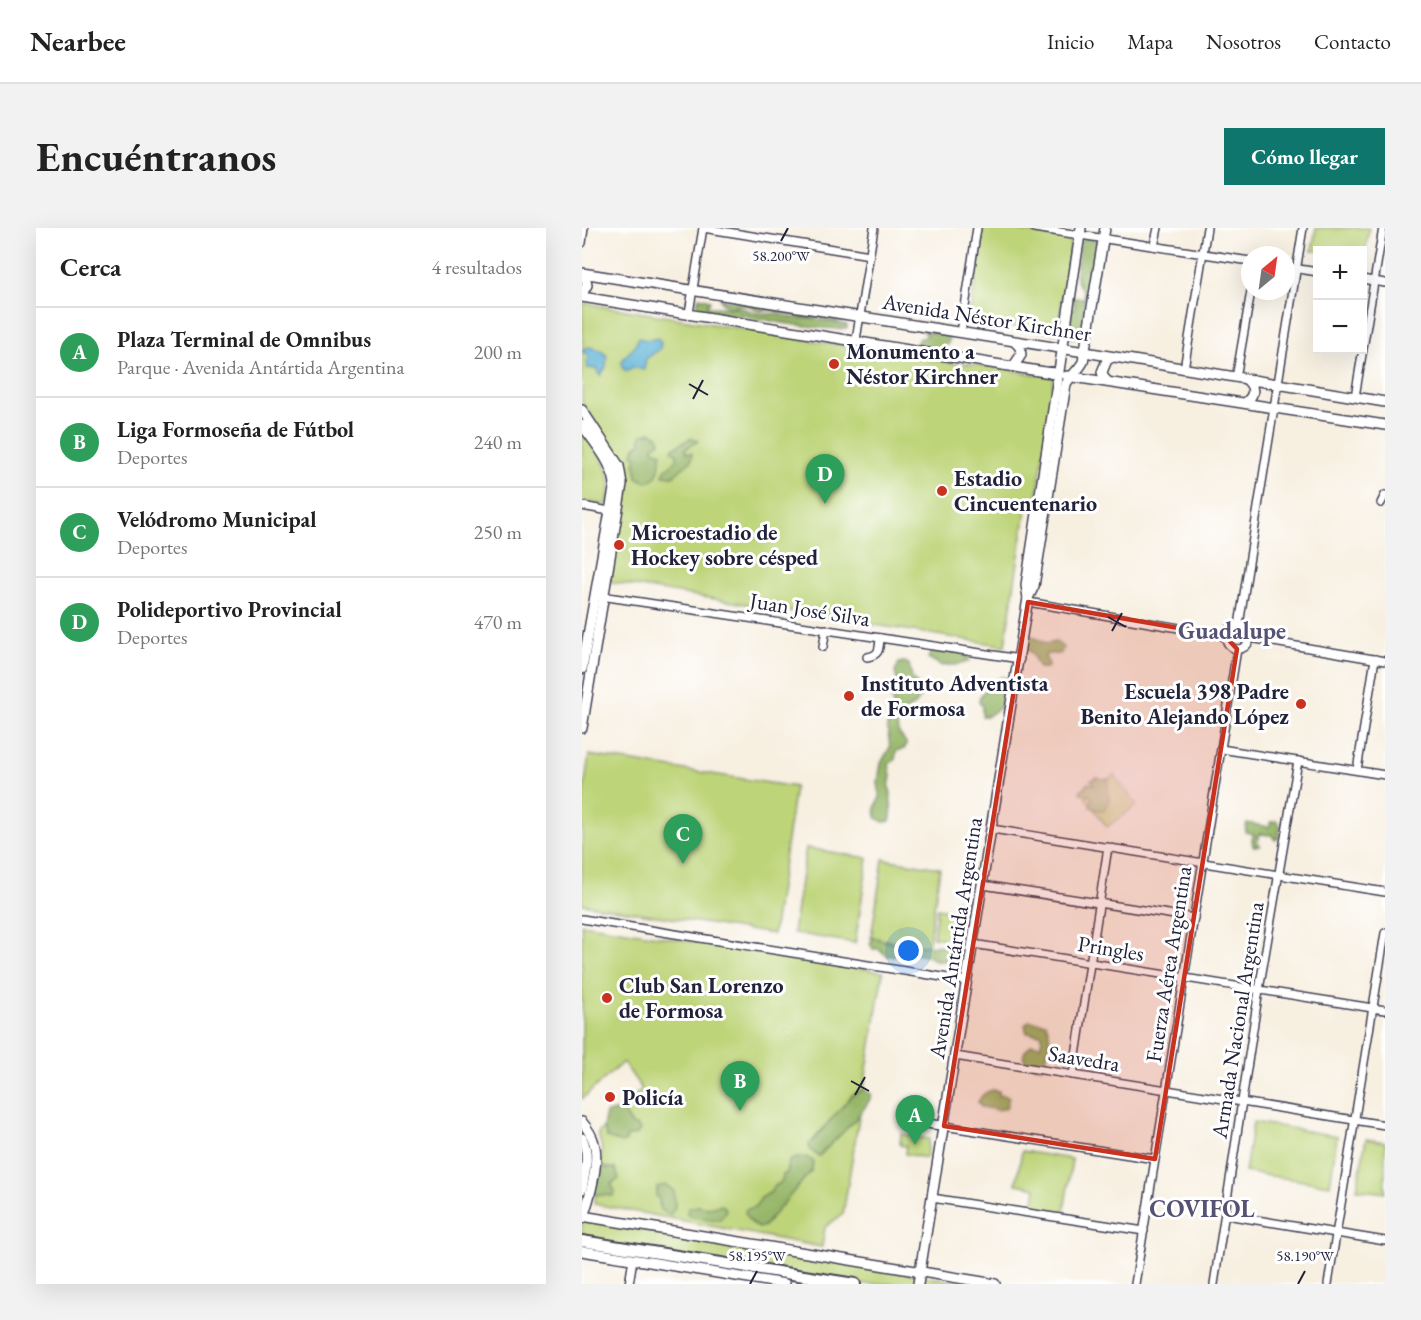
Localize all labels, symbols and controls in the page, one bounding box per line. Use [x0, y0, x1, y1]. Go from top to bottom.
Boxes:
text: Nearbee [30, 23, 126, 59]
text: Inicio [1047, 28, 1094, 55]
text: Mapa [1127, 28, 1173, 55]
text: Nosotros [1206, 28, 1281, 55]
text: Contacto [1314, 28, 1391, 55]
button: Cómo llegar [1224, 128, 1385, 185]
text: Encuéntranos [36, 129, 276, 184]
text: 58.200°W [752, 246, 810, 265]
north arrow [1241, 246, 1295, 300]
map controls [1313, 246, 1367, 354]
button: + [1313, 246, 1367, 300]
text: Cerca [60, 250, 121, 284]
text: 4 resultados [431, 254, 522, 280]
street label: Avenida Néstor Kirchner [880, 287, 1094, 348]
button: − [1313, 300, 1367, 354]
text: Plaza Terminal de Omnibus [117, 325, 371, 354]
place label: Monumento a Néstor Kirchner [846, 337, 999, 391]
text: A [72, 339, 87, 365]
text: 200 m [474, 339, 522, 365]
text: Parque · Avenida Antártida Argentina [117, 354, 404, 380]
marker: Monumento a Néstor Kirchner [827, 357, 841, 371]
text: Liga Formoseña de Fútbol [117, 415, 354, 444]
text: B [73, 429, 86, 455]
text: 240 m [474, 429, 522, 455]
text: Deportes [117, 444, 187, 470]
pin: D [806, 454, 844, 504]
place label: Estadio Cincuentenario [954, 464, 1097, 518]
marker: Estadio Cincuentenario [935, 484, 949, 498]
text: Velódromo Municipal [117, 505, 316, 534]
place label: Microestadio de Hockey sobre césped [631, 518, 818, 572]
text: C [72, 519, 87, 545]
text: 250 m [474, 519, 522, 545]
text: Deportes [117, 534, 187, 560]
marker: Microestadio de Hockey sobre césped [612, 538, 626, 552]
street label: Juan José Silva [746, 585, 872, 633]
text: Polideportivo Provincial [117, 595, 342, 624]
text: D [72, 609, 87, 635]
text: 470 m [474, 609, 522, 635]
district label: Guadalupe [1178, 615, 1286, 646]
text: Deportes [117, 624, 187, 650]
place label: Instituto Adventista de Formosa [861, 669, 1049, 723]
place label: Escuela 398 Padre Benito Alejando López [1080, 677, 1289, 731]
marker: Instituto Adventista de Formosa [842, 689, 856, 703]
marker: Escuela 398 Padre Benito Alejando López [1294, 697, 1308, 711]
pin: C [664, 814, 702, 864]
street label: Avenida Antártida Argentina [922, 815, 989, 1062]
street label: Fuerza Aérea Argentina [1139, 864, 1198, 1064]
street label: Armada Nacional Argentina [1204, 899, 1271, 1142]
street label: Pringles [1076, 929, 1146, 968]
your location [894, 936, 923, 965]
place label: Club San Lorenzo de Formosa [619, 971, 784, 1025]
marker: Club San Lorenzo de Formosa [600, 991, 614, 1005]
street label: Saavedra [1046, 1039, 1122, 1078]
pin: B [720, 1062, 760, 1111]
place label: Policía [622, 1083, 684, 1112]
marker: Policía [603, 1090, 617, 1104]
pin: A [896, 1096, 934, 1145]
district label: COVIFOL [1149, 1193, 1255, 1224]
text: 58.195°W [728, 1246, 786, 1265]
text: 58.190°W [1276, 1246, 1334, 1265]

